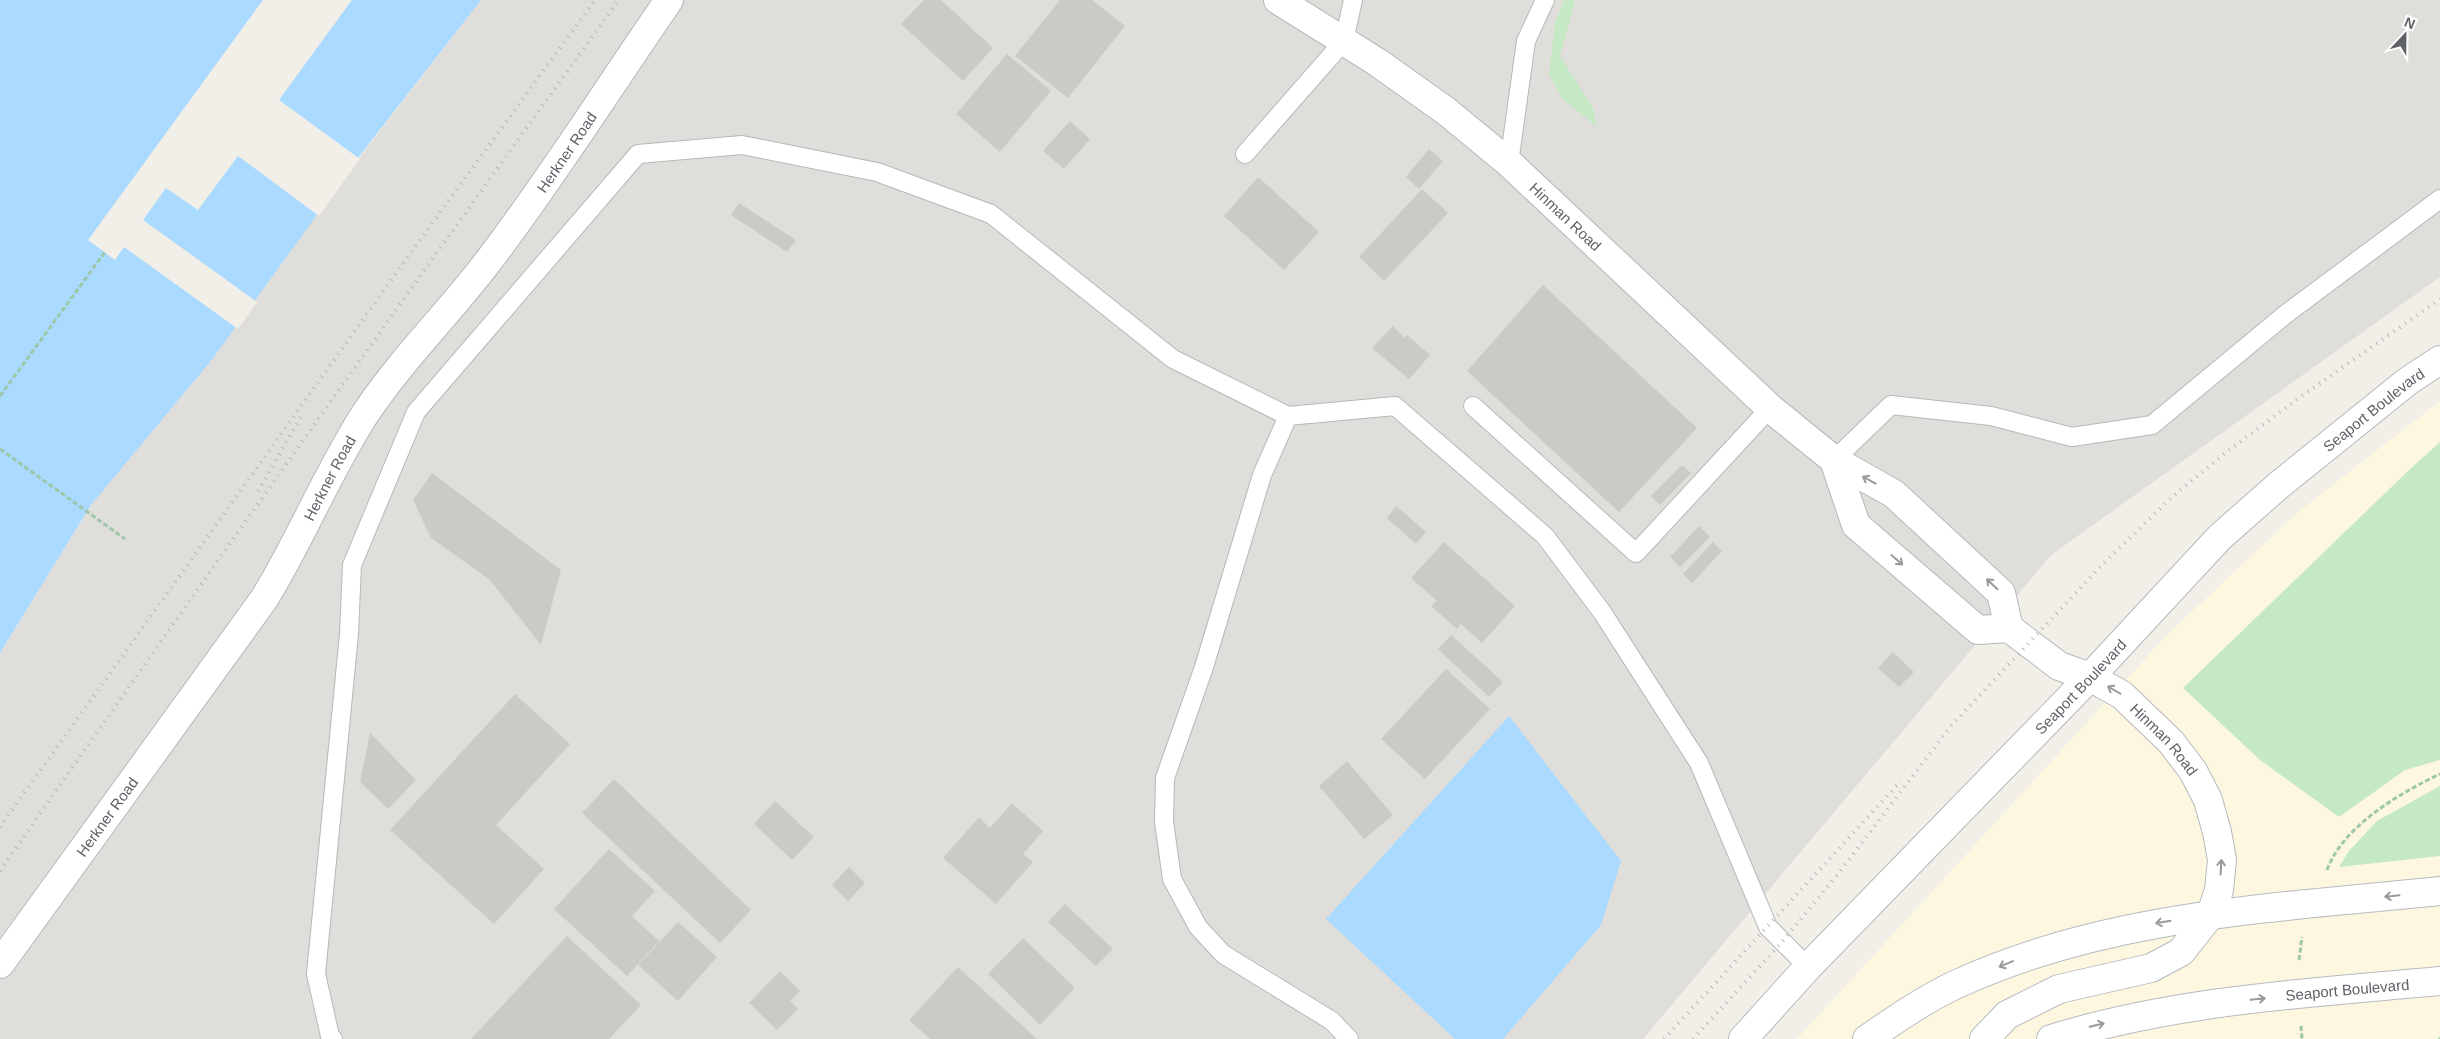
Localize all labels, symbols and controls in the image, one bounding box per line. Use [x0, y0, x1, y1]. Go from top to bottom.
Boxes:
north arrow [2380, 10, 2430, 60]
text: N [2402, 14, 2418, 32]
street label: Herkner Road [533, 109, 600, 195]
street label: Hinman Road [1527, 179, 1605, 254]
street label: Seaport Boulevard [2319, 364, 2427, 455]
street label: Herkner Road [300, 432, 358, 523]
one-way arrow [1862, 474, 1876, 484]
one-way arrow [1890, 554, 1903, 565]
one-way arrow [1986, 578, 1999, 590]
street label: Seaport Boulevard [2031, 636, 2129, 737]
one-way arrow [2107, 685, 2121, 695]
street label: Hinman Road [2127, 700, 2202, 778]
street label: Herkner Road [72, 774, 141, 859]
one-way arrow [2216, 859, 2225, 875]
one-way arrow [2384, 891, 2400, 901]
one-way arrow [2156, 918, 2172, 928]
one-way arrow [1999, 959, 2014, 969]
street label: Seaport Boulevard [2285, 975, 2410, 1004]
one-way arrow [2249, 994, 2265, 1004]
one-way arrow [2089, 1020, 2105, 1029]

